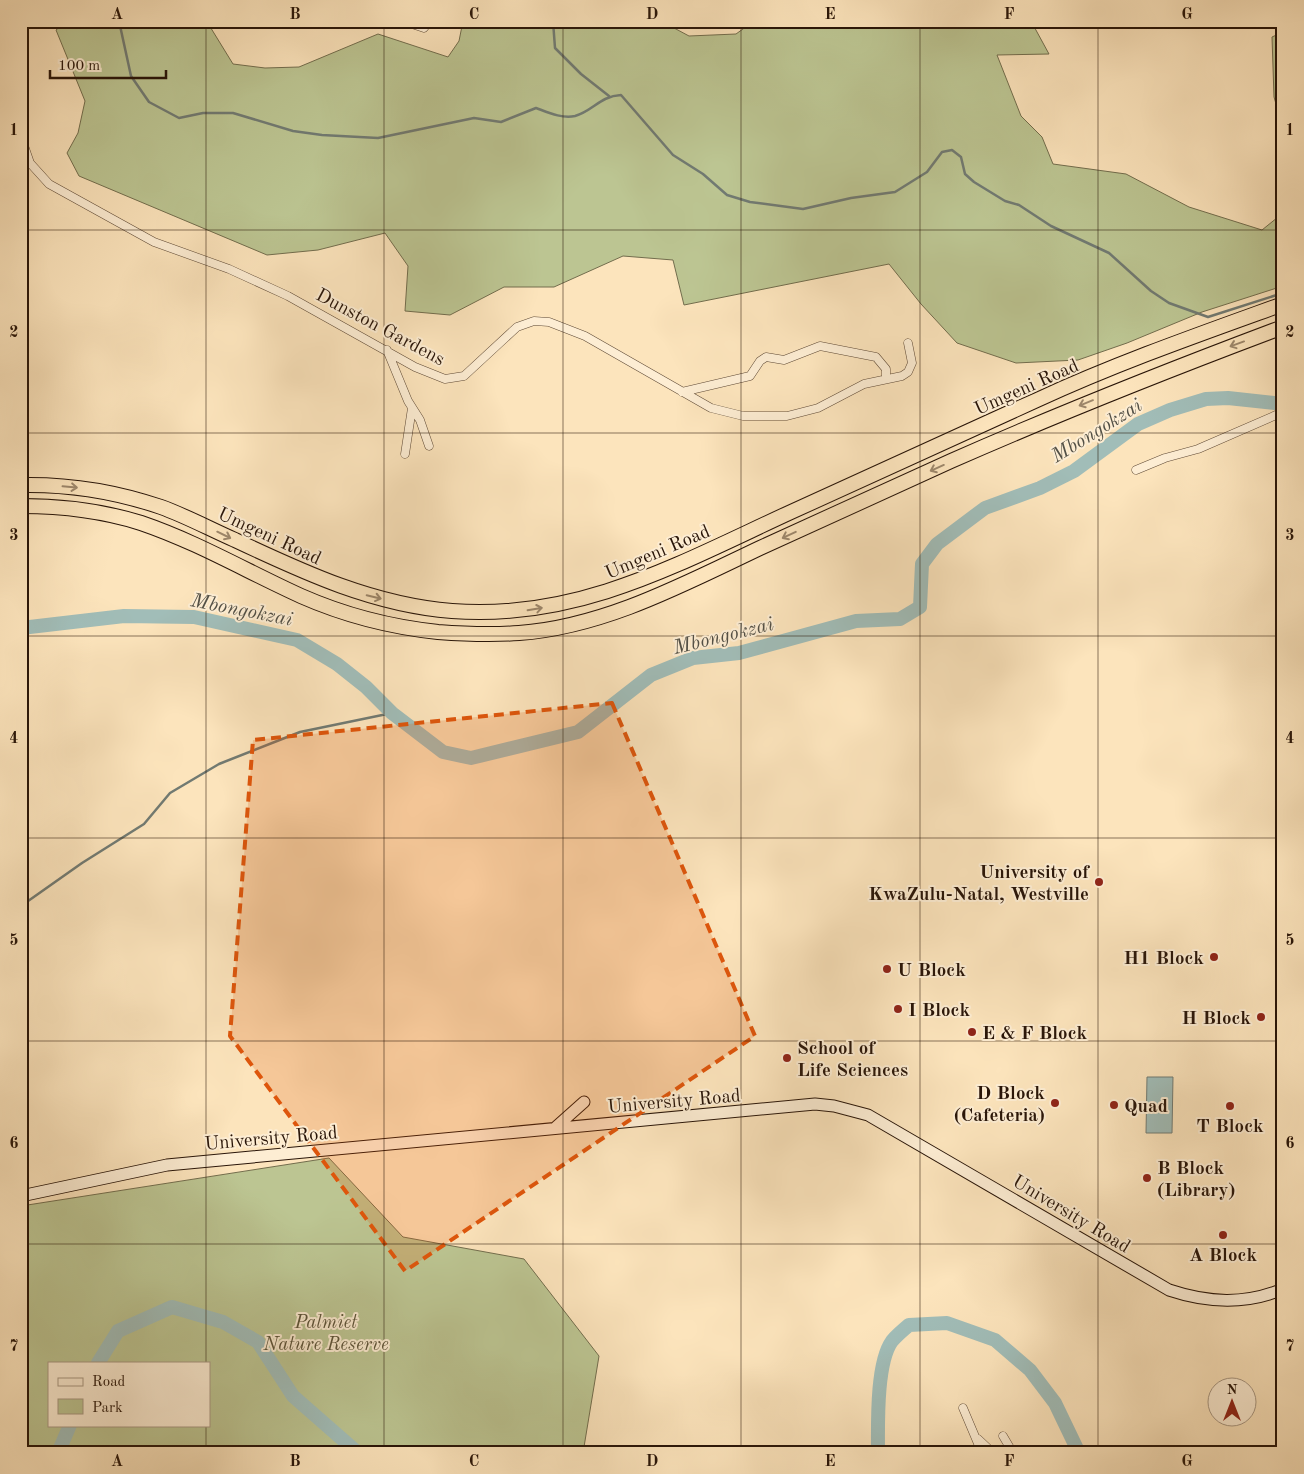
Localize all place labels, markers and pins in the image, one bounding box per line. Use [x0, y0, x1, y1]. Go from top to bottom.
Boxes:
place label: University of KwaZulu-Natal, Westville [868, 864, 1090, 905]
marker: University of KwaZulu-Natal, Westville [1093, 876, 1105, 888]
place label: H1 Block [1124, 950, 1204, 969]
marker: H1 Block [1208, 951, 1220, 963]
place label: U Block [897, 962, 966, 981]
marker: U Block [881, 963, 893, 975]
place label: I Block [908, 1002, 970, 1021]
marker: I Block [892, 1003, 904, 1015]
place label: H Block [1182, 1010, 1251, 1029]
marker: H Block [1255, 1011, 1267, 1023]
place label: E & F Block [982, 1025, 1088, 1044]
marker: E & F Block [966, 1026, 978, 1038]
place label: School of Life Sciences [797, 1040, 908, 1081]
marker: School of Life Sciences [781, 1052, 793, 1064]
place label: D Block (Cafeteria) [954, 1085, 1045, 1126]
marker: D Block (Cafeteria) [1049, 1097, 1061, 1109]
place label: Quad [1124, 1098, 1168, 1117]
marker: Quad [1108, 1099, 1120, 1111]
marker: T Block [1224, 1100, 1236, 1112]
place label: T Block [1196, 1118, 1264, 1137]
place label: B Block (Library) [1157, 1160, 1236, 1201]
marker: B Block (Library) [1141, 1172, 1153, 1184]
marker: A Block [1217, 1229, 1229, 1241]
place label: A Block [1189, 1247, 1257, 1266]

